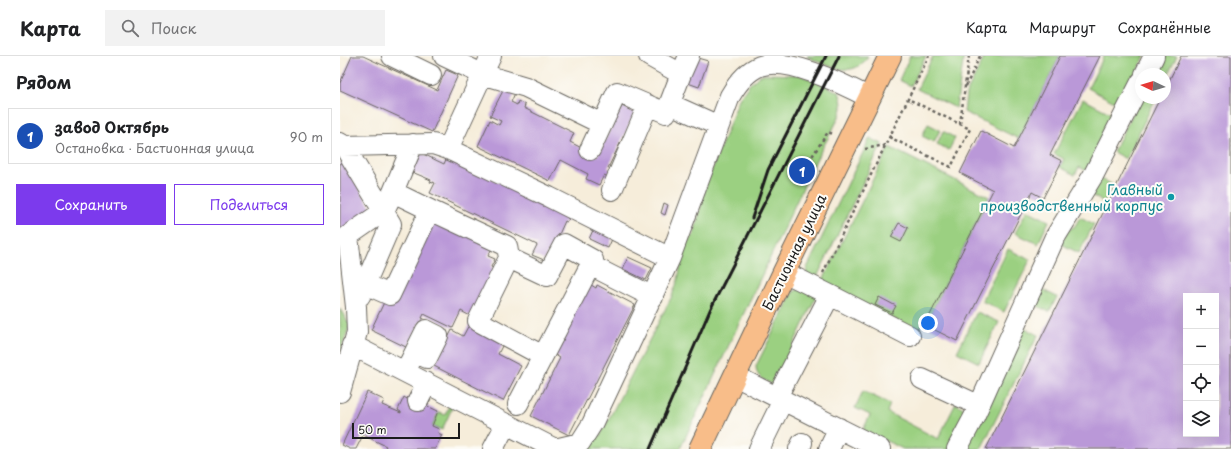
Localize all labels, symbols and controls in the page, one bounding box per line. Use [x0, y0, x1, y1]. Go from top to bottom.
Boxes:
search box [105, 10, 385, 46]
text: Карта [20, 14, 81, 42]
text: Поиск [151, 16, 196, 39]
icon: search [119, 17, 141, 39]
text: Карта [966, 17, 1007, 38]
text: Маршрут [1029, 17, 1095, 38]
text: Сохранённые [1117, 17, 1211, 38]
north arrow [1135, 68, 1171, 104]
text: Рядом [16, 69, 71, 95]
text: завод Октябрь [55, 115, 169, 138]
text: 1 [27, 127, 33, 146]
text: 90 m [290, 127, 323, 146]
text: Остановка · Бастионная улица [55, 138, 254, 157]
pin: 1 [789, 156, 815, 186]
place label: Главный производственный корпус [980, 179, 1163, 216]
button: Сохранить [16, 184, 166, 225]
button: Поделиться [174, 184, 324, 225]
street label: Бастионная улица [757, 190, 831, 314]
marker: Главный производственный корпус [1166, 192, 1176, 202]
map controls [1183, 293, 1219, 437]
button: + [1183, 293, 1219, 329]
your location [918, 313, 938, 333]
button: − [1183, 329, 1219, 365]
button: locate [1183, 365, 1219, 401]
button: layers [1183, 401, 1219, 437]
scale bar [352, 421, 460, 440]
text: 50 m [358, 421, 387, 438]

